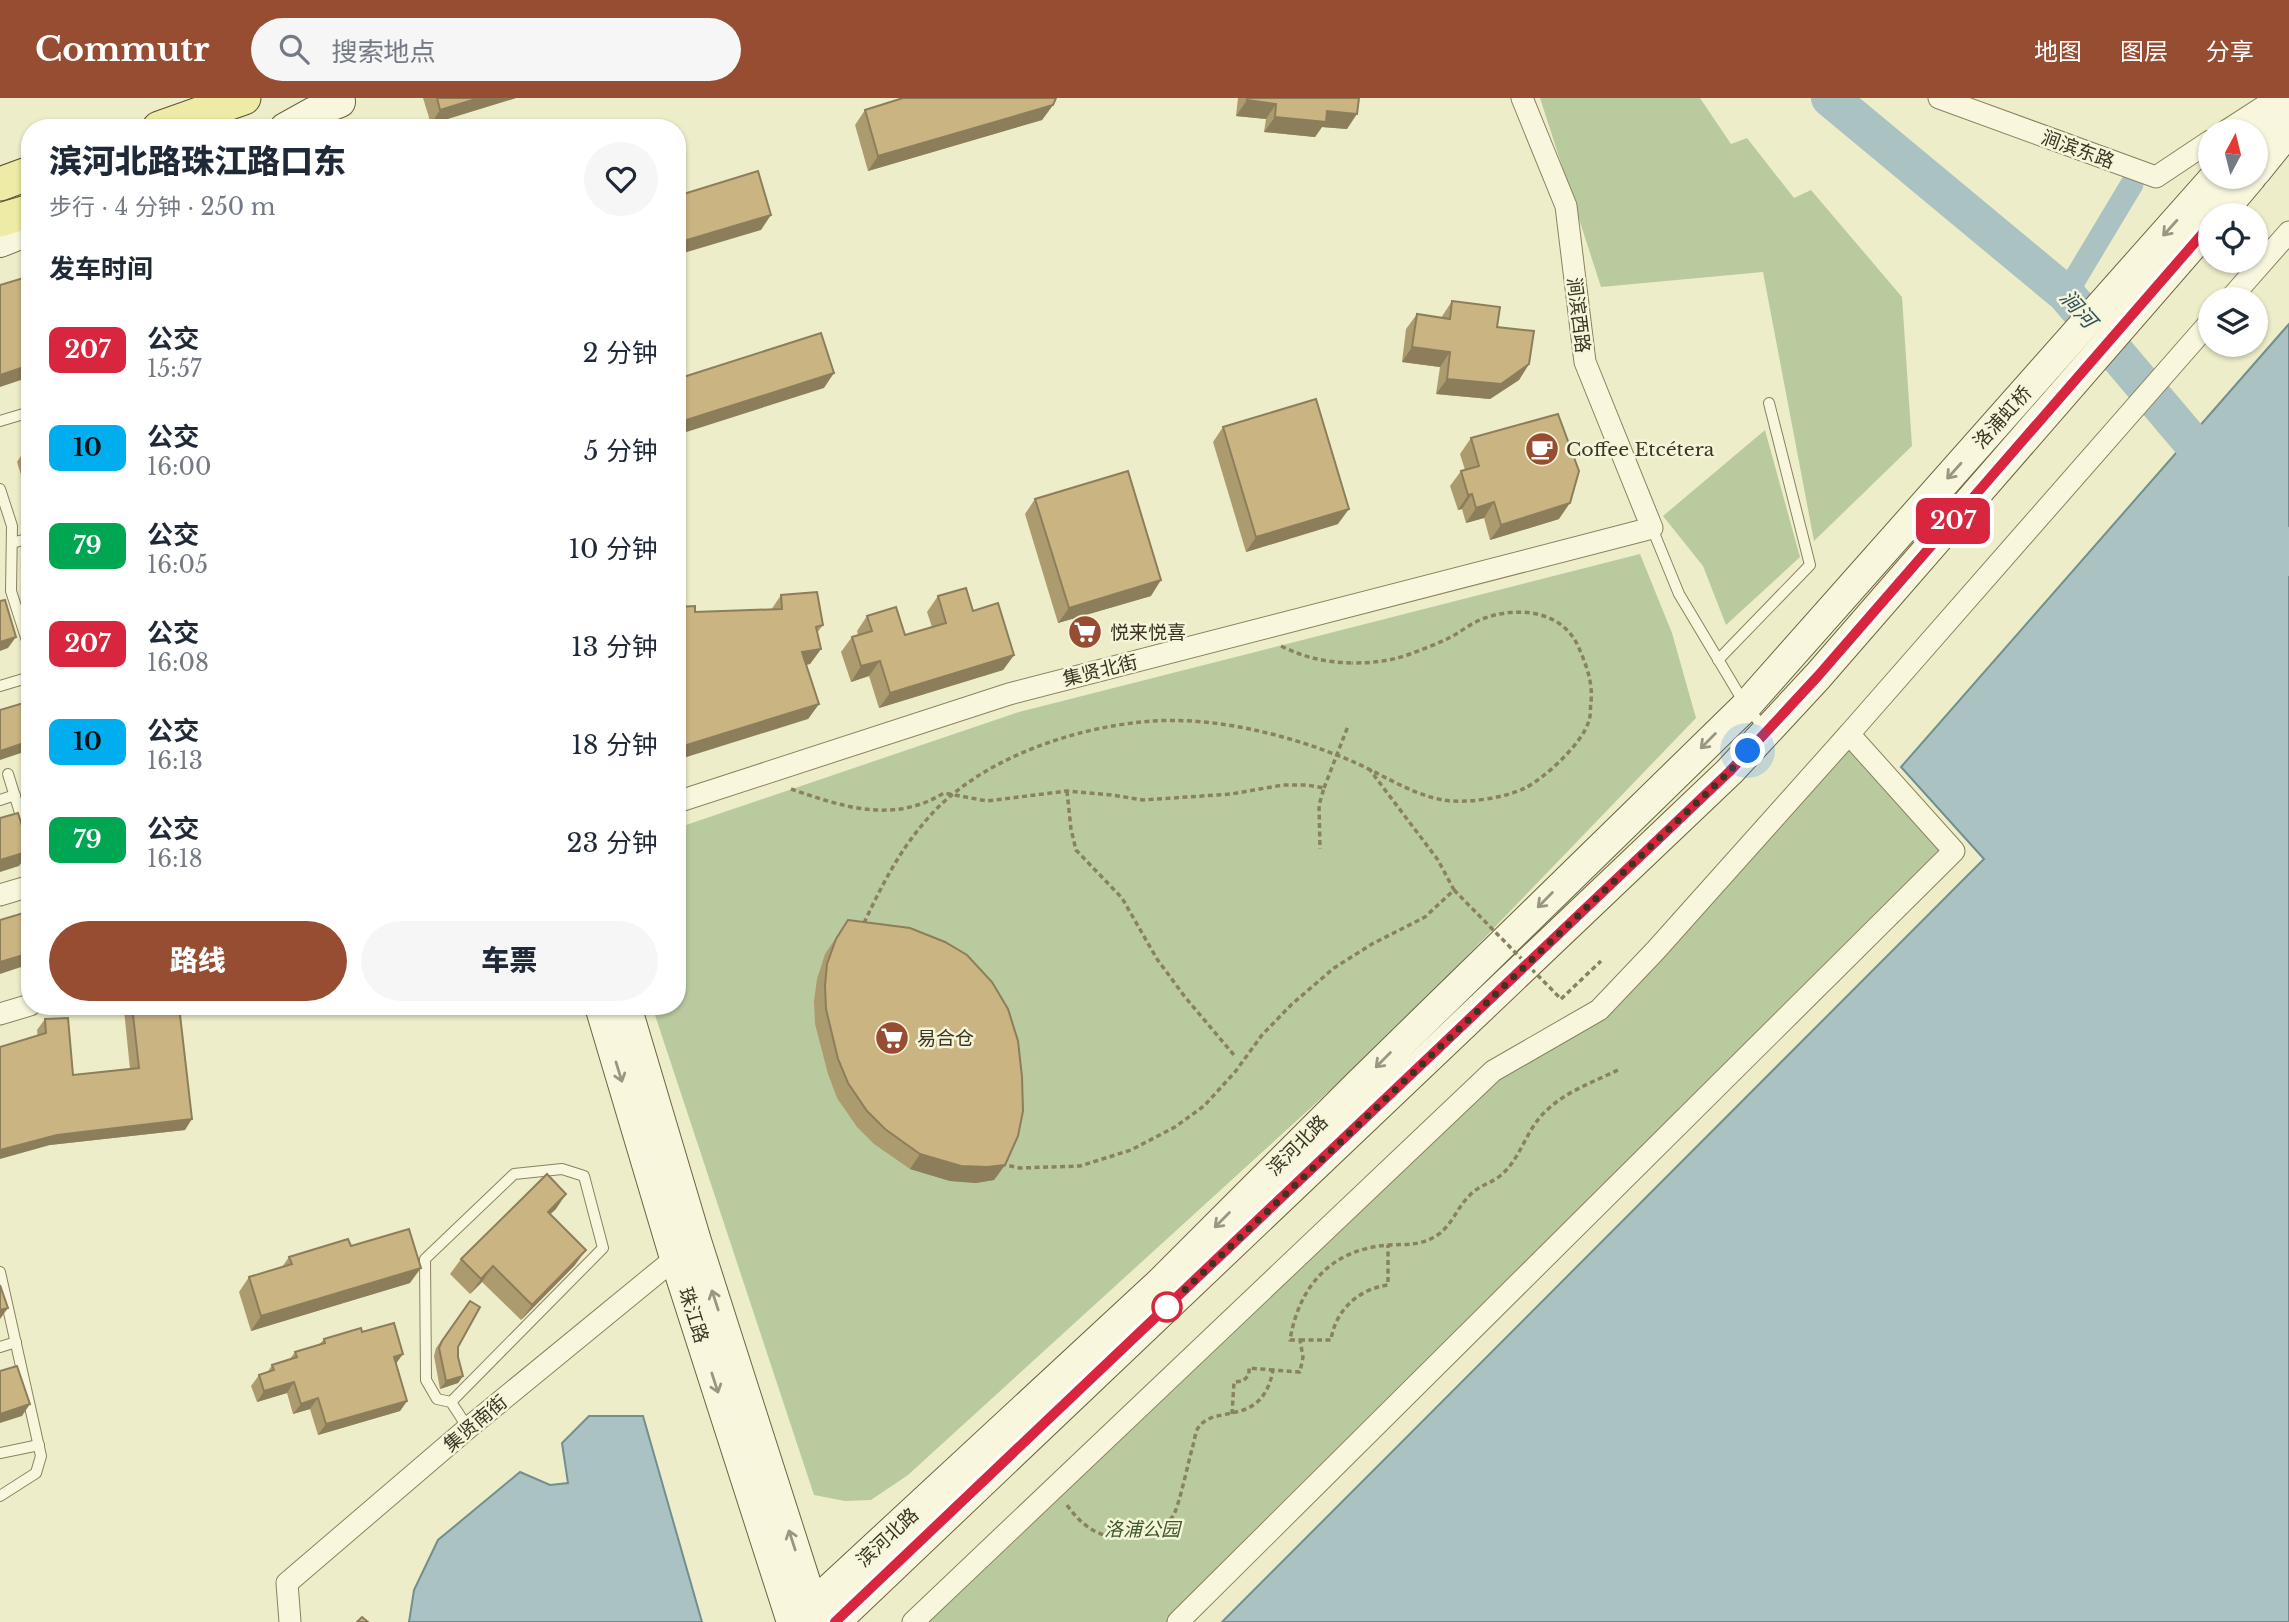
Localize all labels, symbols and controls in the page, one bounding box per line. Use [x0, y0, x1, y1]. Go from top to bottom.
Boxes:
search box [251, 18, 741, 81]
text: Commutr [35, 29, 209, 70]
icon: search [275, 30, 313, 68]
text: 搜索地点 [331, 36, 435, 68]
text: 地图 [2034, 37, 2082, 66]
text: 图层 [2120, 37, 2168, 66]
text: 分享 [2206, 37, 2254, 66]
north arrow [2198, 119, 2268, 189]
map controls [2198, 119, 2268, 357]
street label: 涧滨东路 [2038, 126, 2117, 173]
text: 滨河北路珠江路口东 [49, 141, 346, 182]
button: heart [584, 142, 658, 216]
text: 步行 · 4 分钟 · 250 m [49, 193, 276, 221]
button: locate [2198, 203, 2268, 273]
one-way arrow [2162, 219, 2178, 237]
text: 发车时间 [49, 253, 153, 285]
street label: 涧滨西路 [1562, 276, 1595, 354]
water label: 涧河 [2054, 285, 2104, 336]
button: layers [2198, 287, 2268, 357]
text: 公交 [147, 323, 199, 355]
text: 207 [64, 335, 111, 364]
text: 2 分钟 [583, 337, 658, 369]
text: 15:57 [147, 355, 202, 383]
street label: 洛浦虹桥 [1968, 381, 2036, 453]
text: 公交 [147, 421, 199, 453]
cafe icon: Coffee Etcétera [1523, 430, 1561, 468]
text: 10 [73, 433, 102, 462]
text: 5 分钟 [584, 435, 658, 467]
place label: Coffee Etcétera [1566, 438, 1715, 461]
text: 16:00 [147, 453, 211, 481]
one-way arrow [1946, 462, 1962, 480]
line badge: 207 [1913, 498, 1993, 544]
text: 207 [1930, 506, 1976, 535]
text: 公交 [147, 519, 199, 551]
text: 79 [73, 531, 102, 560]
text: 10 分钟 [568, 533, 658, 565]
text: 16:05 [147, 551, 208, 579]
supermarket icon: 悦来悦喜 [1066, 613, 1104, 651]
text: 公交 [147, 617, 199, 649]
place label: 悦来悦喜 [1110, 621, 1186, 644]
text: 207 [64, 629, 111, 658]
text: 13 分钟 [571, 631, 658, 663]
text: 16:08 [147, 649, 209, 677]
street label: 集贤北街 [1060, 650, 1140, 691]
text: 公交 [147, 715, 199, 747]
text: 10 [73, 727, 102, 756]
text: 18 分钟 [571, 729, 658, 761]
one-way arrow [1699, 732, 1716, 749]
your location [1730, 733, 1765, 768]
text: 16:13 [147, 747, 203, 775]
text: 公交 [147, 813, 199, 845]
text: 79 [73, 825, 102, 854]
text: 23 分钟 [567, 827, 658, 859]
text: 16:18 [147, 845, 203, 873]
one-way arrow [1537, 892, 1554, 909]
button: 路线 [49, 921, 347, 1001]
button: 车票 [361, 921, 658, 1001]
supermarket icon: 易合仓 [873, 1019, 911, 1057]
place label: 易合仓 [917, 1027, 974, 1050]
one-way arrow [1375, 1051, 1392, 1068]
one-way arrow [614, 1060, 627, 1082]
street label: 滨河北路 [1262, 1110, 1332, 1180]
one-way arrow [1214, 1212, 1231, 1229]
street label: 珠江路 [674, 1284, 713, 1346]
one-way arrow [708, 1290, 721, 1312]
unlabelled marker [1152, 1292, 1182, 1322]
one-way arrow [710, 1371, 723, 1393]
street label: 集贤南街 [439, 1390, 512, 1457]
street label: 滨河北路 [852, 1503, 923, 1572]
park label: 洛浦公园 [1104, 1518, 1183, 1541]
one-way arrow [785, 1530, 798, 1552]

